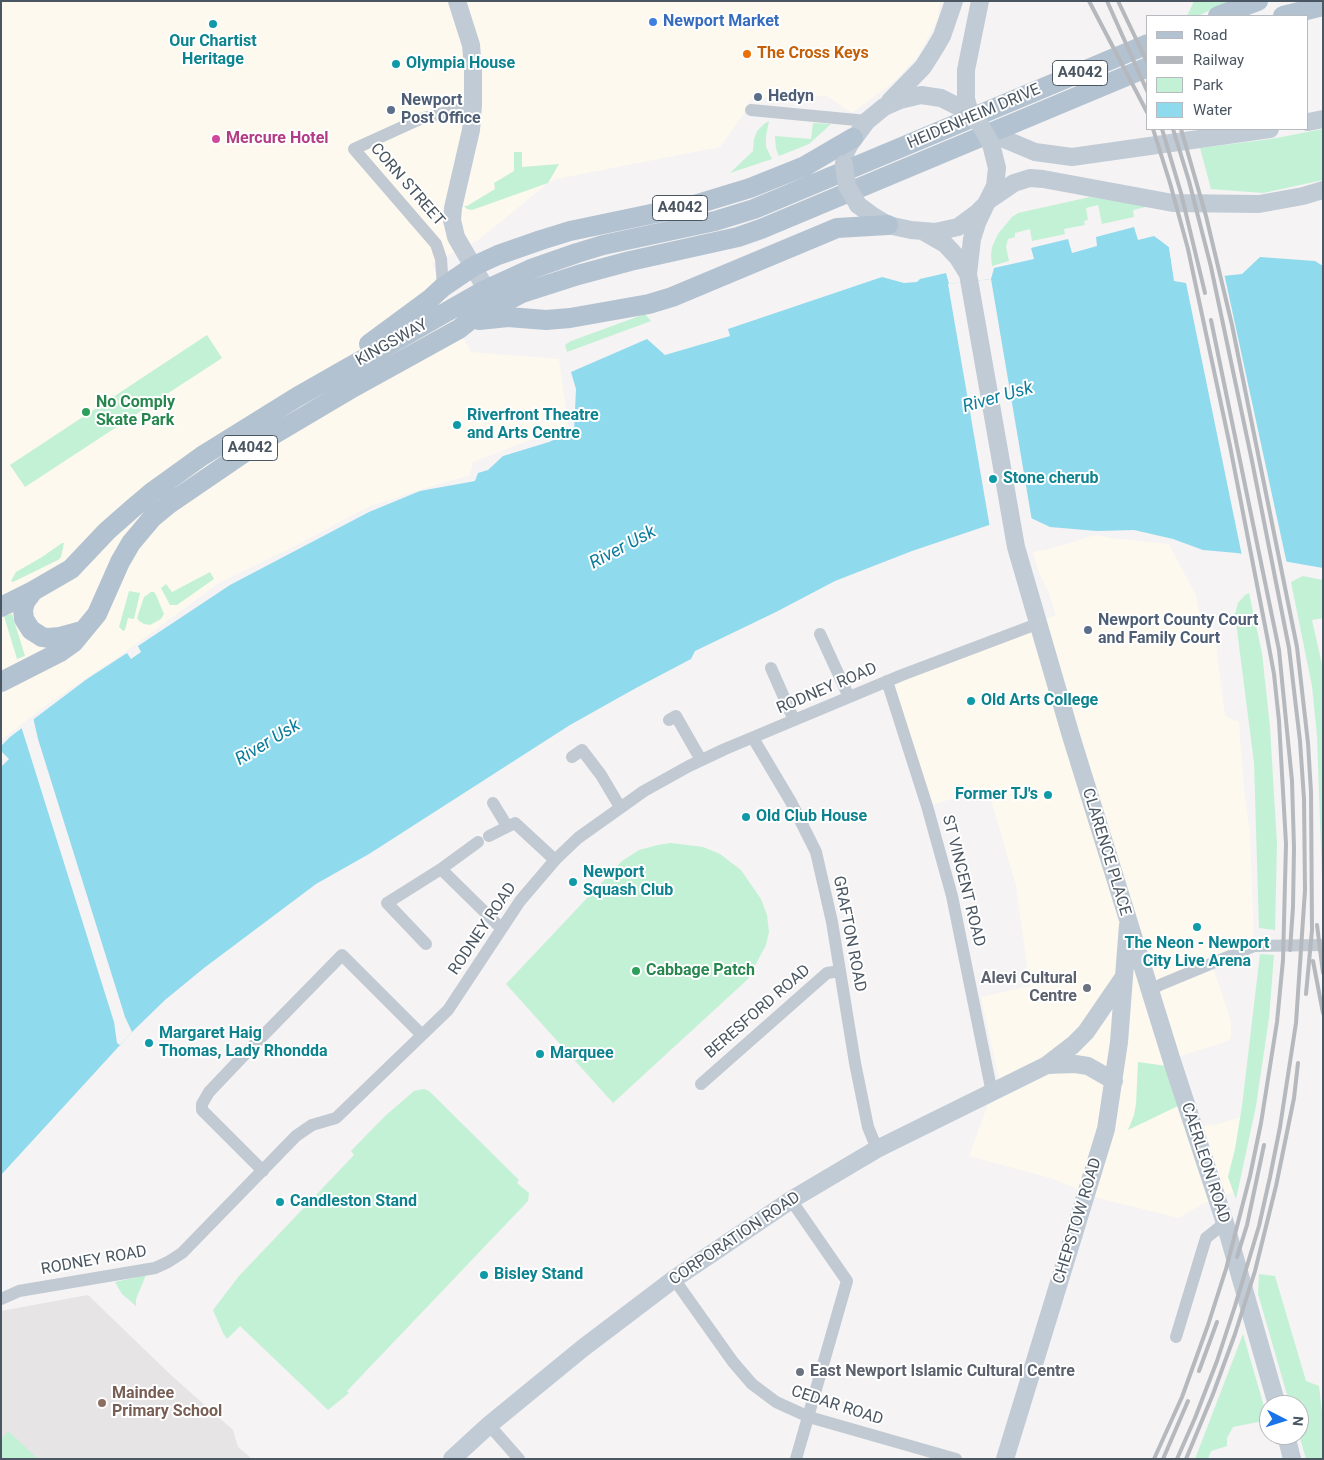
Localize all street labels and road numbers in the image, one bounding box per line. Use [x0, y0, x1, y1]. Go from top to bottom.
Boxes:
road number: A4042 [1052, 60, 1108, 86]
street label: HEIDENHEIM DRIVE [905, 80, 1043, 154]
street label: CORN STREET [366, 140, 448, 230]
road number: A4042 [652, 196, 708, 220]
street label: KINGSWAY [353, 315, 431, 371]
road number: A4042 [222, 436, 278, 460]
street label: RODNEY ROAD [774, 659, 880, 719]
street label: CLARENCE PLACE [1077, 786, 1135, 918]
street label: ST VINCENT ROAD [937, 813, 989, 949]
street label: GRAFTON ROAD [828, 874, 870, 994]
street label: RODNEY ROAD [445, 879, 521, 979]
street label: BERESFORD ROAD [701, 961, 815, 1063]
street label: CAERLEON ROAD [1176, 1100, 1234, 1226]
street label: CHEPSTOW ROAD [1050, 1156, 1106, 1286]
street label: CORPORATION ROAD [666, 1188, 804, 1290]
street label: RODNEY ROAD [40, 1242, 148, 1280]
street label: CEDAR ROAD [789, 1382, 885, 1430]

